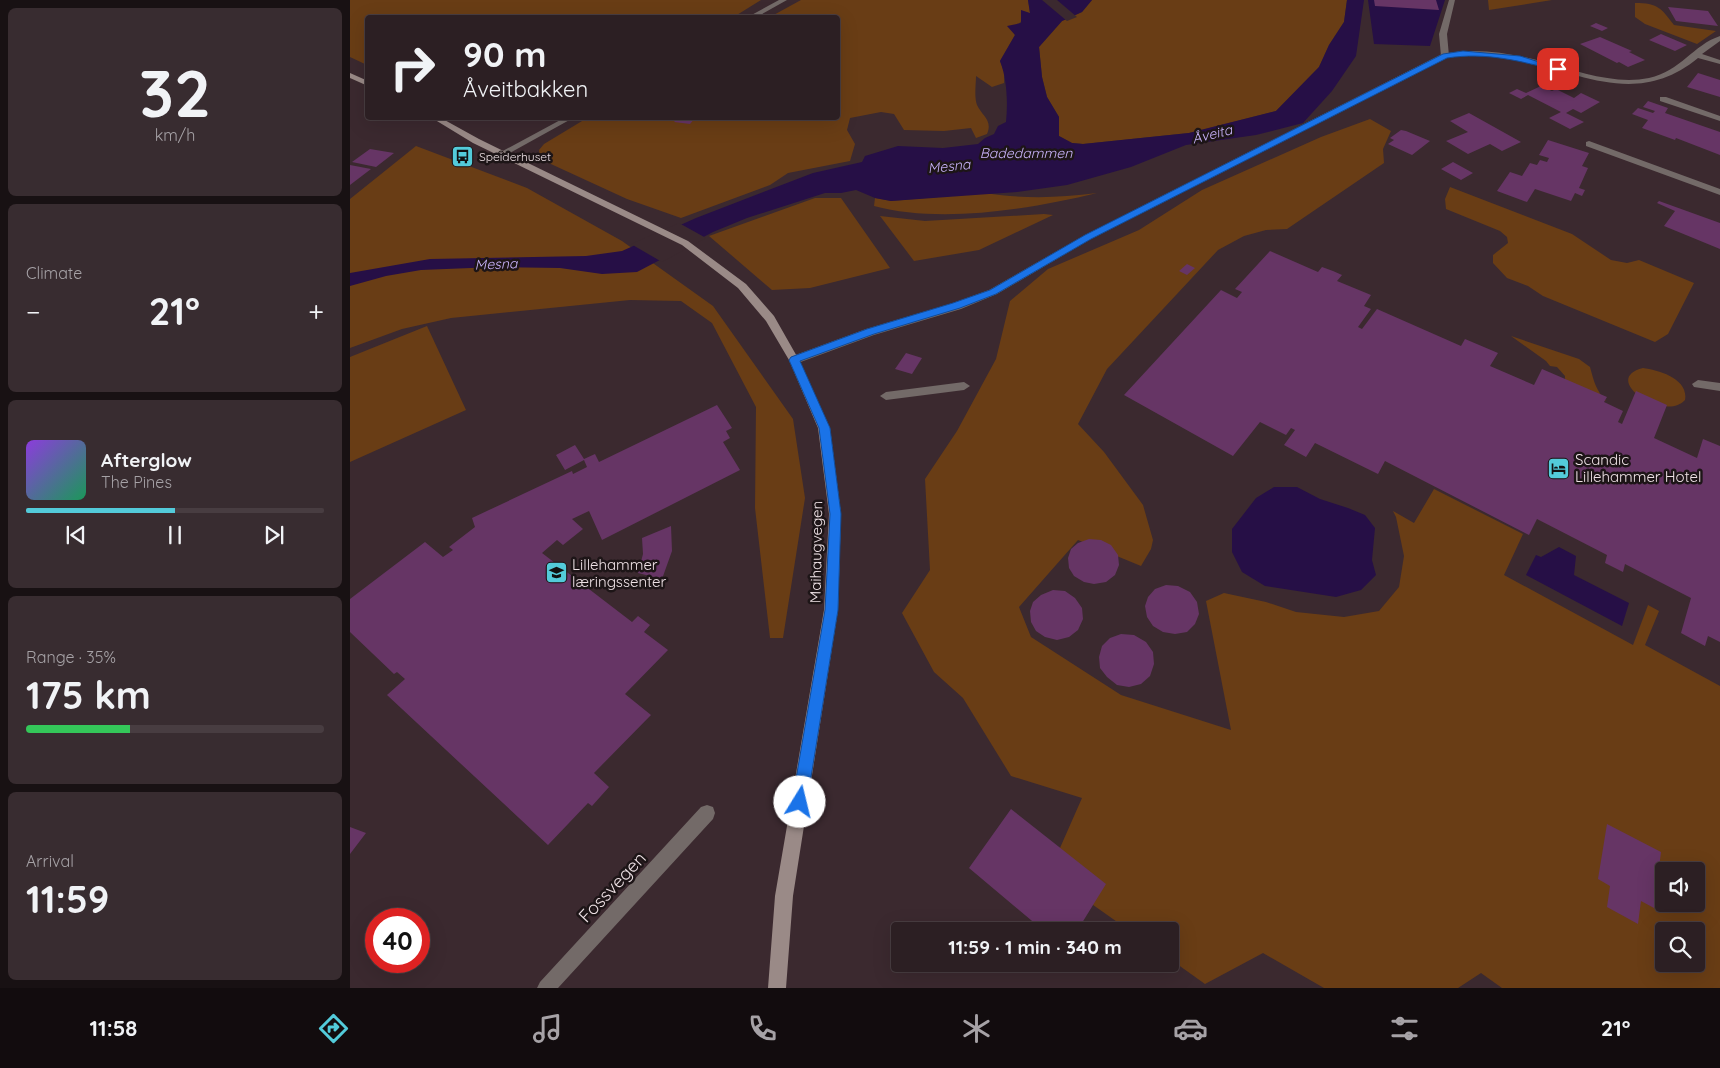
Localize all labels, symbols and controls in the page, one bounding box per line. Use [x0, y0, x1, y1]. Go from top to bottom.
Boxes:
text: 90 m [463, 32, 546, 76]
icon: right [380, 35, 445, 100]
pin [1537, 48, 1579, 90]
text: 32 [139, 52, 211, 133]
icon: arrive [1544, 55, 1572, 83]
text: Åveitbakken [463, 75, 588, 103]
water label: Åveita [1190, 120, 1235, 148]
text: km/h [155, 125, 195, 145]
bus stop icon: Speiderhuset [451, 144, 475, 168]
water label: Badedammen [980, 144, 1073, 162]
place label: Speiderhuset [479, 149, 551, 164]
water label: Mesna [927, 155, 973, 177]
water label: Mesna [474, 254, 519, 274]
text: Climate [26, 263, 82, 283]
text: 21° [149, 287, 200, 335]
text: − [26, 294, 41, 329]
text: + [308, 294, 324, 329]
text: Afterglow [101, 448, 192, 472]
place label: Scandic Lillehammer Hotel [1575, 450, 1702, 486]
hotel icon: Scandic Lillehammer Hotel [1547, 456, 1571, 480]
text: The Pines [101, 472, 172, 492]
street label: Maihaugvegen [806, 501, 826, 603]
icon: previous [62, 521, 90, 549]
icon: pause [161, 521, 189, 549]
icon: next [260, 521, 288, 549]
place label: Lillehammer læringssenter [572, 555, 667, 591]
school or university icon: Lillehammer læringssenter [544, 561, 568, 585]
text: Range · 35% [26, 647, 116, 667]
text: 175 km [26, 671, 151, 719]
position arrow [773, 775, 825, 827]
street label: Fossvegen [573, 847, 651, 927]
text: Arrival [26, 851, 74, 871]
map controls [1655, 862, 1705, 972]
button: sound [1655, 862, 1705, 912]
text: 11:59 [26, 875, 109, 923]
speed limit sign: 40 [365, 908, 430, 973]
button: search [1655, 922, 1705, 972]
text: 11:59 · 1 min · 340 m [948, 935, 1122, 959]
icon: directions [316, 1011, 351, 1046]
icon: music [530, 1011, 565, 1046]
icon: phone [745, 1011, 780, 1046]
icon: climate [959, 1011, 994, 1046]
icon: car [1173, 1011, 1208, 1046]
icon: filters [1387, 1011, 1422, 1046]
text: 11:58 [90, 1014, 137, 1042]
text: 21° [1601, 1014, 1630, 1042]

